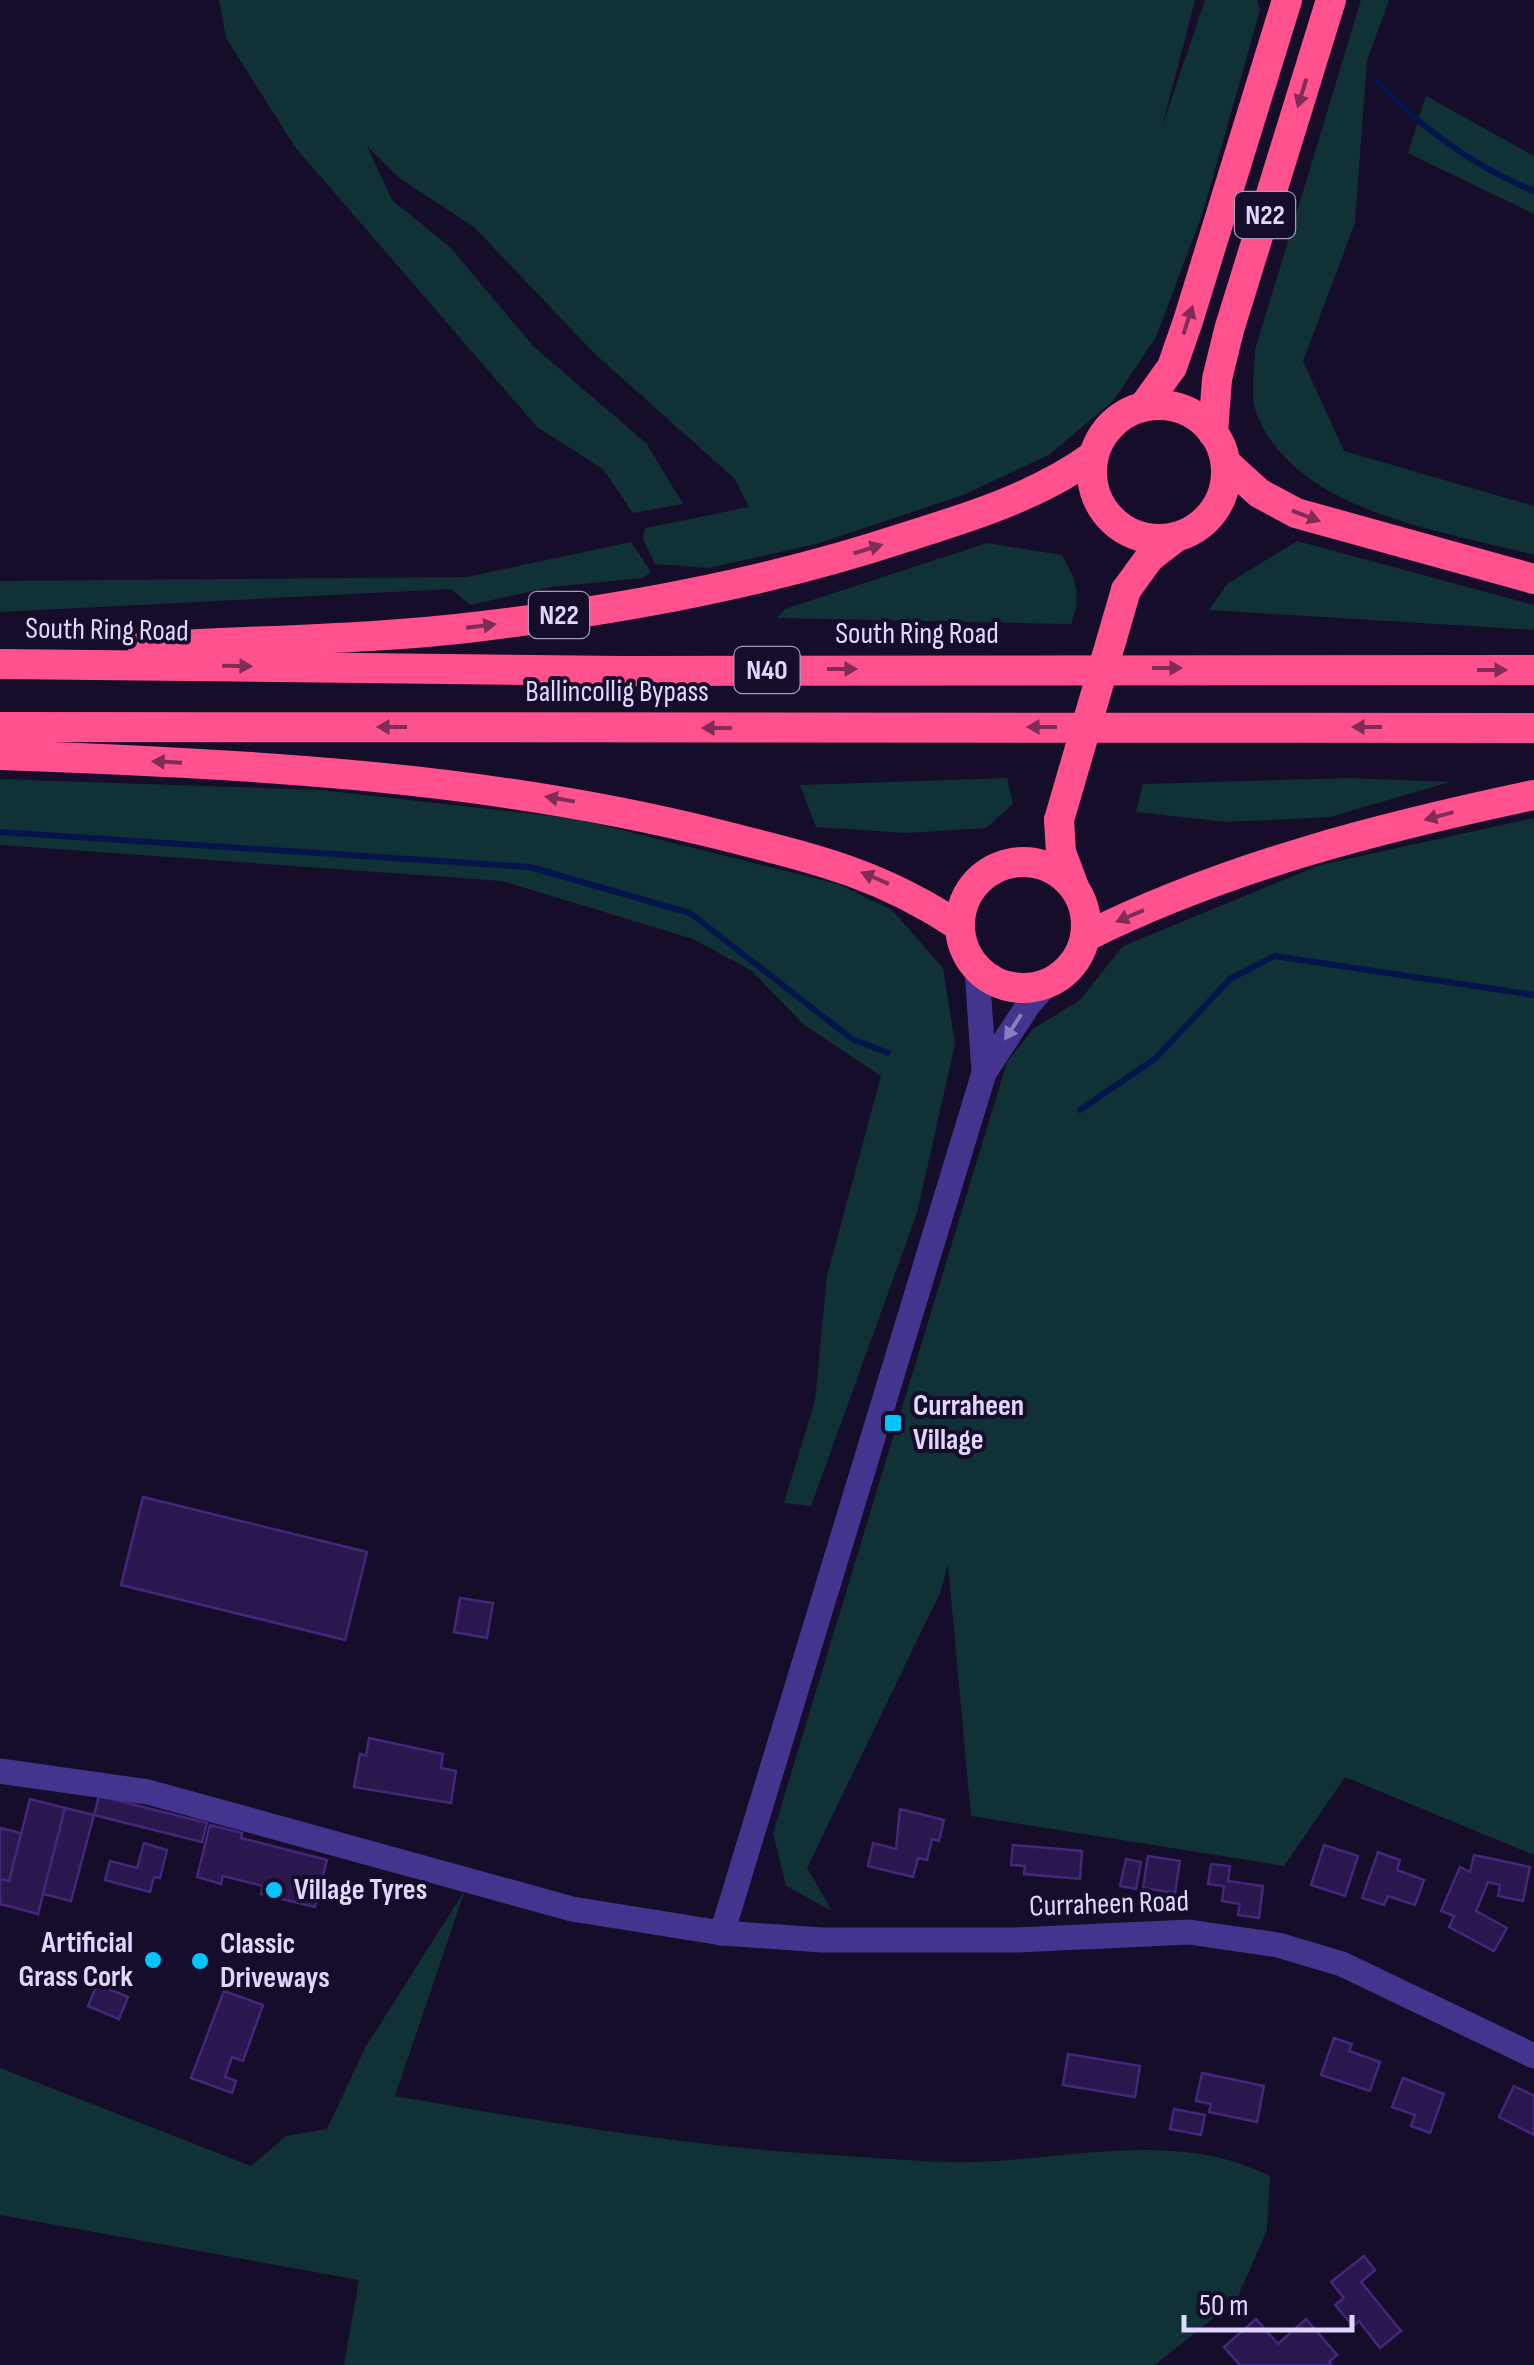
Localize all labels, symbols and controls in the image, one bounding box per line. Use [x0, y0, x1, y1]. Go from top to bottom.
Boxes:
one-way arrow [1294, 78, 1309, 109]
road number: N22 [1235, 192, 1295, 238]
one-way arrow [1181, 305, 1196, 335]
one-way arrow [1291, 508, 1321, 524]
one-way arrow [854, 541, 884, 556]
road number: N22 [529, 592, 589, 638]
street label: South Ring Road [25, 611, 189, 649]
street label: South Ring Road [835, 616, 999, 652]
one-way arrow [466, 618, 498, 634]
road number: N40 [734, 647, 800, 693]
one-way arrow [222, 659, 254, 675]
one-way arrow [1152, 660, 1184, 676]
one-way arrow [827, 661, 859, 677]
one-way arrow [1477, 662, 1509, 678]
street label: Ballincollig Bypass [525, 674, 709, 710]
one-way arrow [375, 719, 407, 735]
one-way arrow [1025, 719, 1057, 735]
one-way arrow [1350, 719, 1382, 735]
one-way arrow [700, 720, 732, 736]
one-way arrow [151, 754, 183, 770]
one-way arrow [544, 791, 575, 806]
one-way arrow [1423, 809, 1454, 824]
one-way arrow [860, 870, 890, 886]
one-way arrow [1115, 909, 1145, 925]
one-way arrow [1005, 1013, 1023, 1041]
place label: Curraheen Village [913, 1388, 1024, 1458]
marker: Curraheen Village [882, 1412, 904, 1434]
place label: Village Tyres [294, 1872, 427, 1908]
marker: Village Tyres [263, 1879, 285, 1901]
street label: Curraheen Road [1029, 1883, 1189, 1925]
place label: Artificial Grass Cork [18, 1925, 133, 1995]
place label: Classic Driveways [220, 1926, 330, 1996]
marker: Artificial Grass Cork [142, 1949, 164, 1971]
marker: Classic Driveways [189, 1950, 211, 1972]
scale bar [1184, 2270, 1352, 2332]
text: 50 m [1199, 2288, 1248, 2324]

